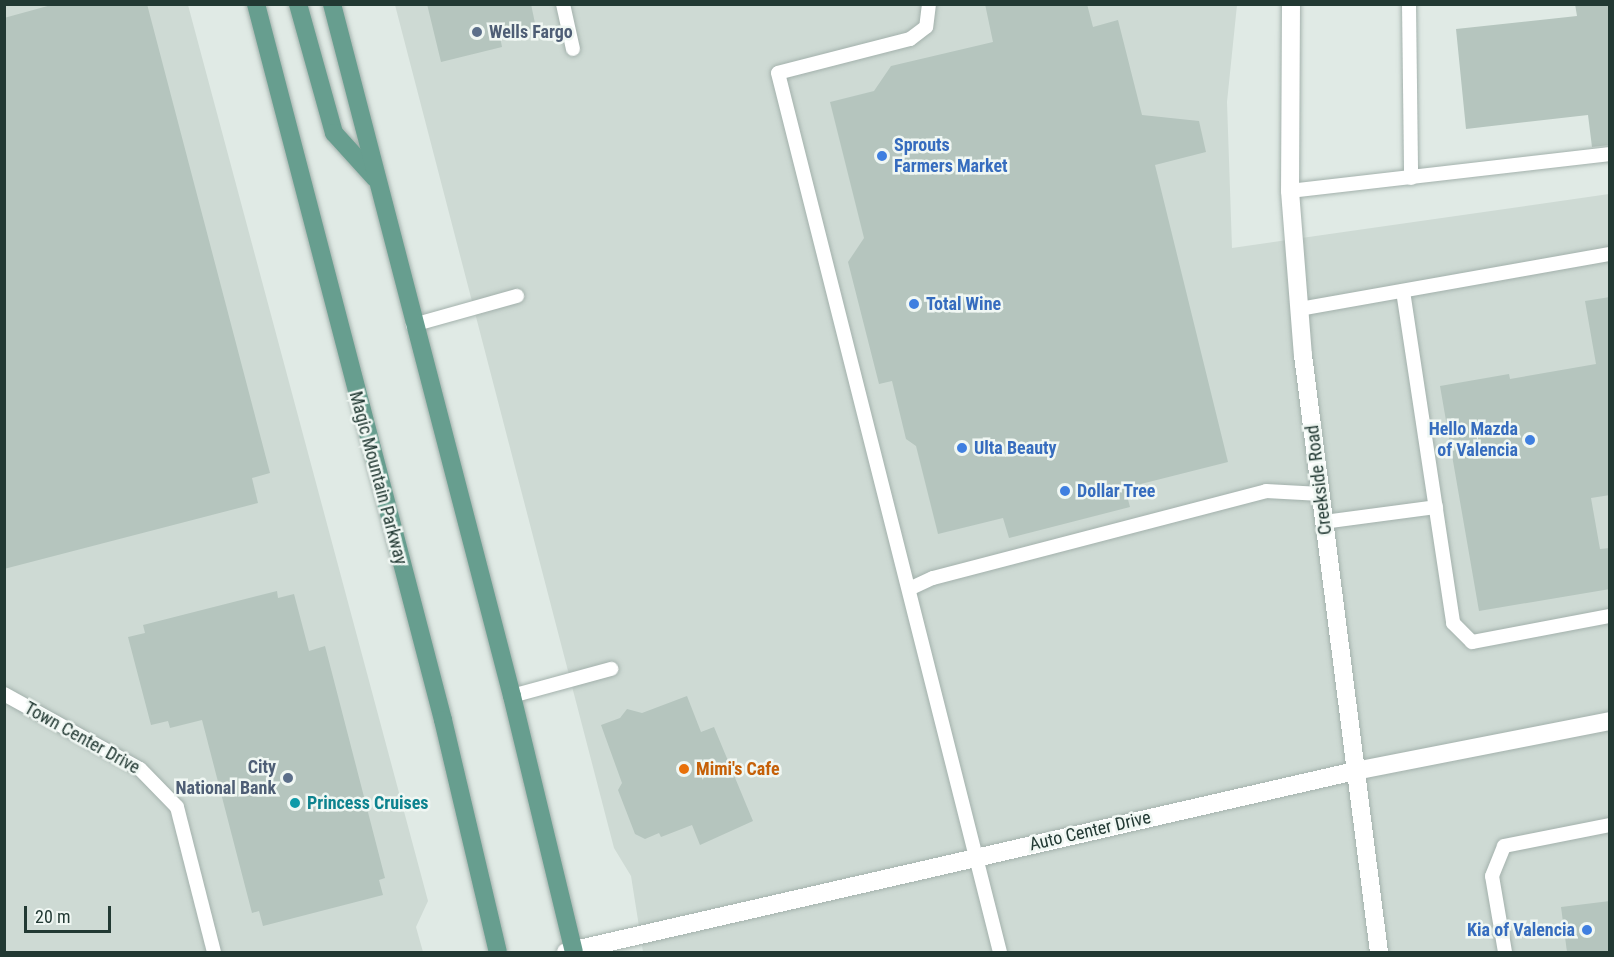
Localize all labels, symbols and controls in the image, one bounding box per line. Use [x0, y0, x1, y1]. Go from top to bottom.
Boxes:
place label: Wells Fargo [489, 21, 573, 43]
marker: Wells Fargo [470, 25, 484, 39]
place label: Sprouts Farmers Market [894, 135, 1008, 178]
marker: Sprouts Farmers Market [875, 149, 889, 163]
place label: Total Wine [926, 293, 1001, 315]
marker: Total Wine [907, 297, 921, 311]
street label: Magic Mountain Parkway [344, 389, 412, 567]
place label: Hello Mazda of Valencia [1429, 419, 1518, 462]
street label: Creekside Road [1302, 424, 1336, 536]
marker: Hello Mazda of Valencia [1523, 433, 1537, 447]
place label: Ulta Beauty [974, 437, 1057, 459]
marker: Ulta Beauty [955, 441, 969, 455]
place label: Dollar Tree [1077, 480, 1156, 502]
marker: Dollar Tree [1058, 484, 1072, 498]
street label: Town Center Drive [20, 697, 144, 779]
place label: City National Bank [175, 757, 276, 800]
place label: Mimi's Cafe [696, 758, 780, 780]
marker: Mimi's Cafe [677, 762, 691, 776]
marker: City National Bank [281, 771, 295, 785]
place label: Princess Cruises [307, 792, 429, 814]
marker: Princess Cruises [288, 796, 302, 810]
street label: Auto Center Drive [1027, 807, 1153, 855]
scale bar [27, 894, 114, 932]
text: 20 m [35, 906, 70, 927]
place label: Kia of Valencia [1467, 919, 1575, 941]
marker: Kia of Valencia [1580, 923, 1594, 937]

